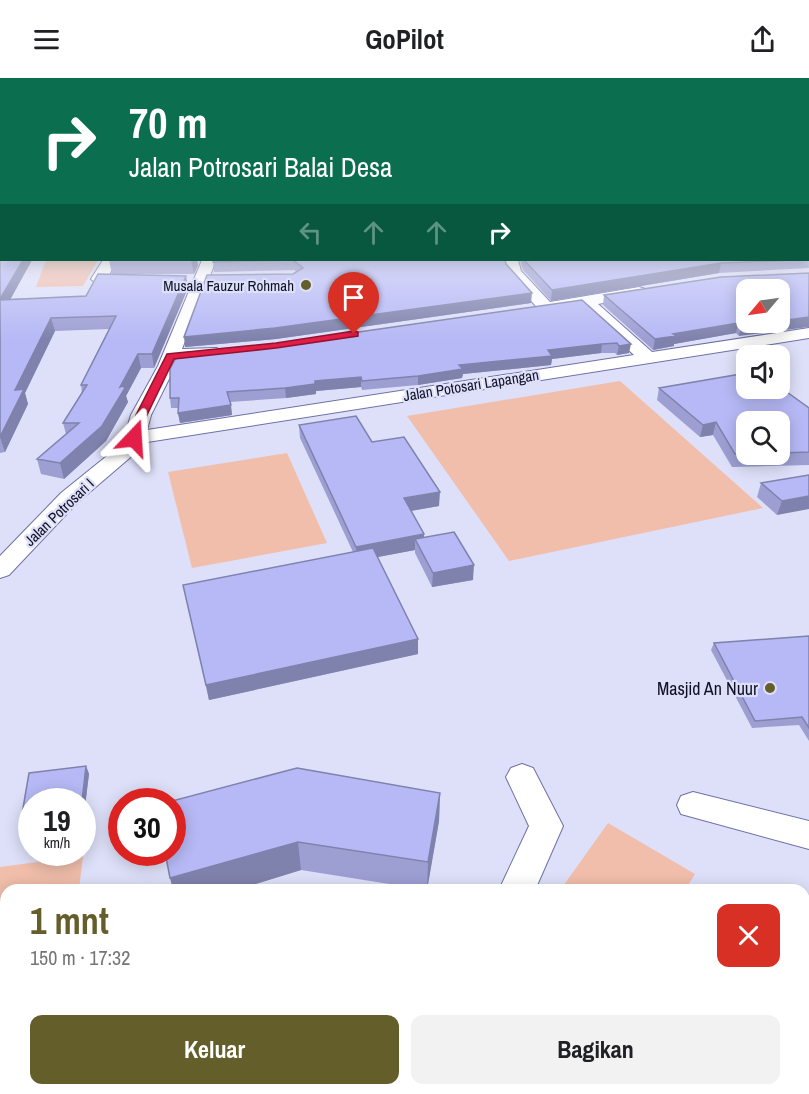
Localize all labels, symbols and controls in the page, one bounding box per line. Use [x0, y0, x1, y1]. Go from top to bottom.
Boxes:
text: GoPilot [365, 21, 444, 57]
icon: menu [30, 23, 63, 56]
icon: share [746, 23, 779, 56]
text: 70 m [129, 95, 208, 151]
icon: right [30, 102, 108, 180]
text: Jalan Potrosari Balai Desa [129, 149, 392, 185]
icon: left [294, 216, 327, 249]
icon: ahead [357, 216, 390, 249]
icon: ahead [420, 216, 453, 249]
icon: right [483, 216, 516, 249]
pin [328, 272, 379, 334]
place label: Musala Fauzur Rohmah [163, 275, 294, 296]
marker: Musala Fauzur Rohmah [299, 278, 313, 292]
north arrow [736, 279, 790, 333]
map controls [736, 279, 790, 465]
icon: arrive [337, 281, 370, 314]
button: sound [736, 345, 790, 399]
street label: Jalan Potosari Lapangan [402, 364, 540, 406]
position arrow [102, 406, 166, 470]
button: search [736, 411, 790, 465]
street label: Jalan Potrosari I [19, 473, 99, 551]
place label: Masjid An Nuur [657, 676, 758, 701]
marker: Masjid An Nuur [763, 681, 777, 695]
speed limit sign: 30 [108, 788, 186, 866]
text: 19 [43, 800, 71, 840]
text: km/h [44, 832, 70, 853]
text: 1 mnt [30, 897, 109, 945]
button: close [717, 904, 780, 967]
text: 150 m · 17:32 [30, 944, 130, 971]
button: Keluar [30, 1015, 399, 1084]
button: Bagikan [411, 1015, 780, 1084]

